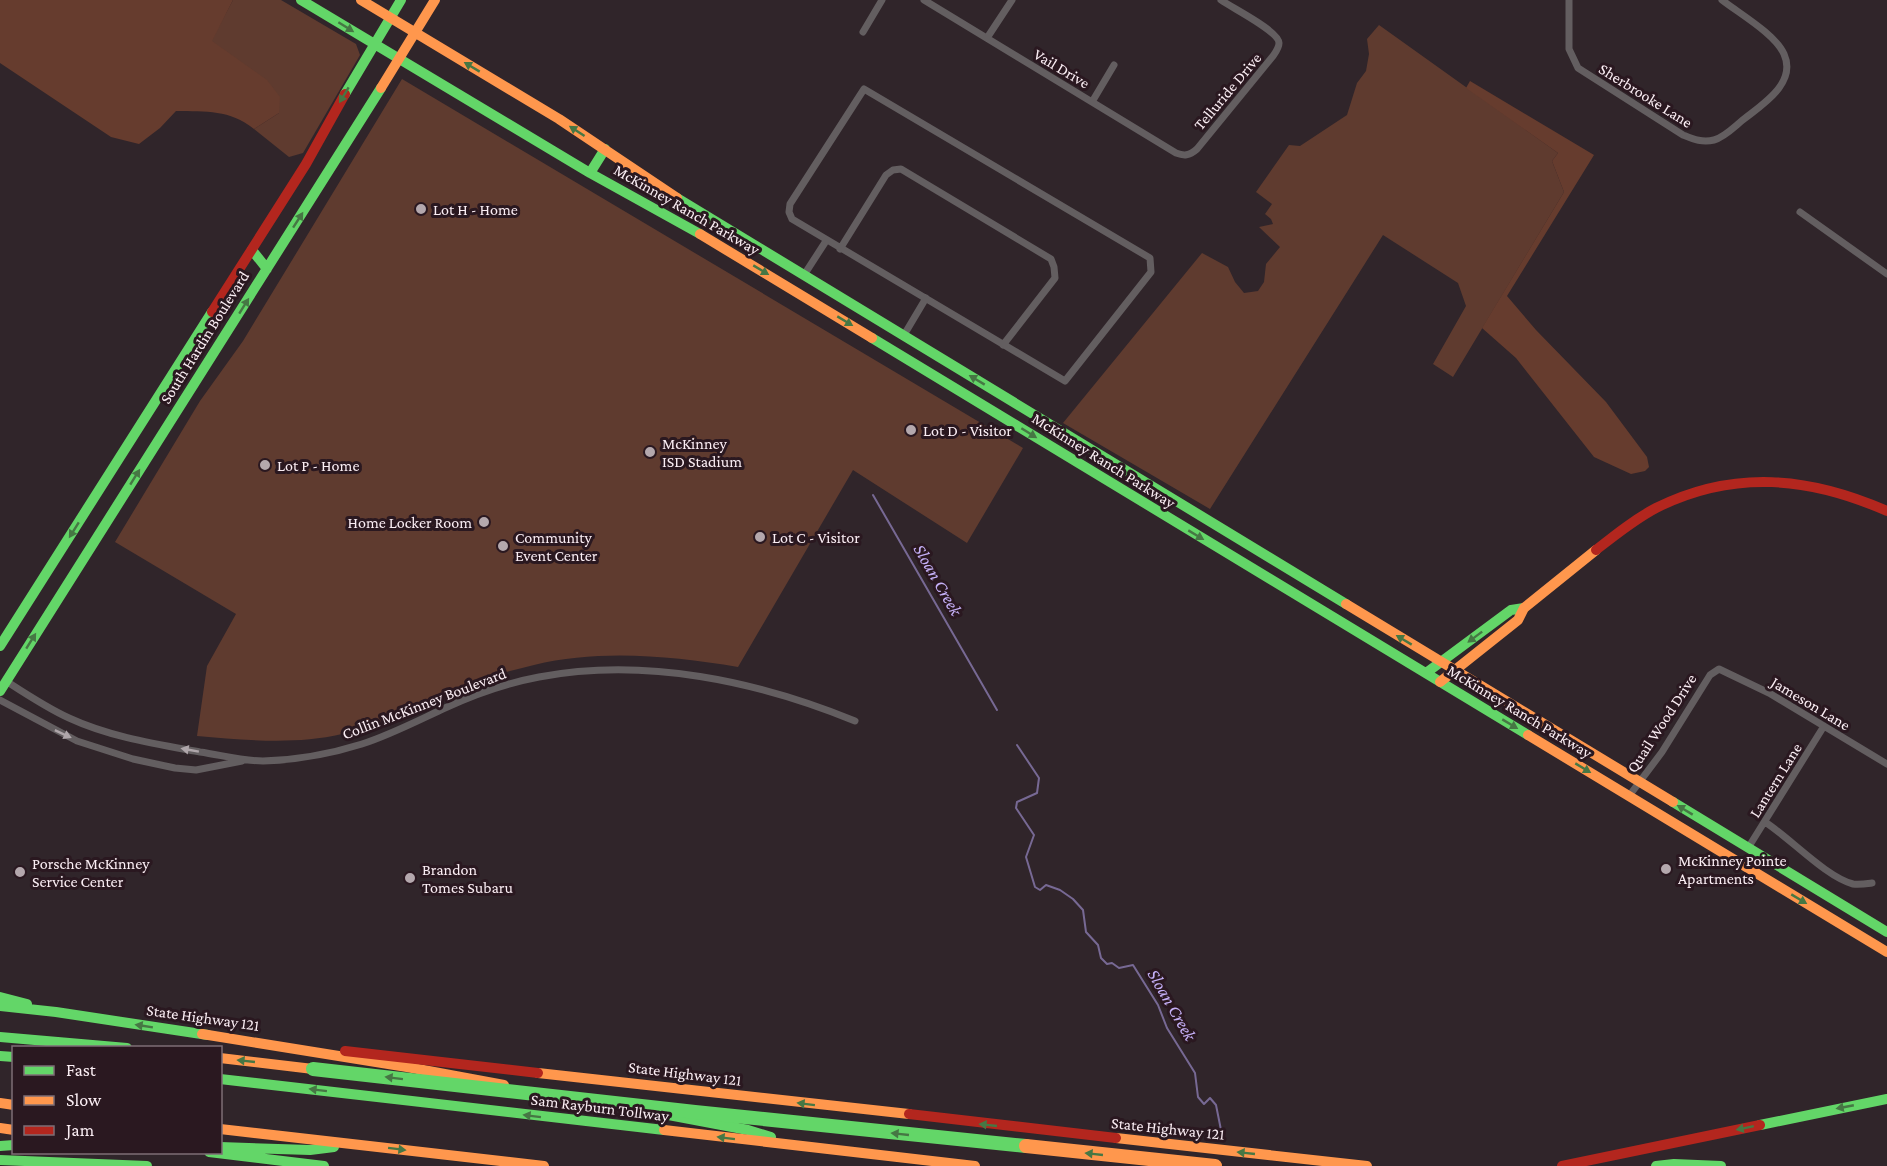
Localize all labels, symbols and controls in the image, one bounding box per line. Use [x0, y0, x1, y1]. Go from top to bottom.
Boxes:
one-way arrow [338, 22, 354, 33]
street label: Vail Drive [1031, 45, 1093, 92]
street label: Telluride Drive [1190, 49, 1264, 133]
street label: Sherbrooke Lane [1596, 60, 1695, 131]
one-way arrow [463, 62, 480, 72]
one-way arrow [339, 87, 349, 104]
one-way arrow [569, 126, 586, 137]
street label: McKinney Ranch Parkway [610, 161, 763, 259]
place label: Lot H - Home [433, 201, 518, 218]
marker: Lot H - Home [414, 202, 428, 216]
one-way arrow [293, 211, 304, 228]
one-way arrow [753, 265, 770, 275]
street label: South Hardin Boulevard [157, 267, 252, 407]
one-way arrow [238, 298, 249, 314]
one-way arrow [837, 315, 853, 326]
one-way arrow [969, 374, 985, 385]
street label: McKinney Ranch Parkway [1029, 409, 1179, 513]
place label: Lot D - Visitor [923, 422, 1012, 439]
marker: Lot D - Visitor [904, 423, 918, 437]
one-way arrow [1021, 427, 1037, 438]
place label: McKinney ISD Stadium [662, 435, 742, 470]
marker: McKinney ISD Stadium [643, 445, 657, 459]
place label: Lot P - Home [277, 457, 359, 474]
marker: Lot P - Home [258, 458, 272, 472]
one-way arrow [130, 468, 141, 485]
place label: Home Locker Room [348, 514, 472, 531]
marker: Home Locker Room [477, 515, 491, 529]
one-way arrow [68, 522, 79, 538]
place label: Community Event Center [515, 529, 598, 564]
place label: Lot C - Visitor [772, 529, 860, 546]
one-way arrow [1188, 529, 1204, 540]
marker: Lot C - Visitor [753, 530, 767, 544]
marker: Community Event Center [496, 539, 510, 553]
water label: Sloan Creek [909, 541, 967, 620]
one-way arrow [1467, 631, 1482, 643]
one-way arrow [26, 633, 37, 650]
one-way arrow [1395, 635, 1412, 645]
street label: McKinney Ranch Parkway [1444, 662, 1595, 762]
street label: Collin McKinney Boulevard [340, 664, 509, 744]
street label: Quail Wood Drive [1623, 671, 1700, 776]
street label: Jameson Lane [1766, 672, 1853, 734]
one-way arrow [1502, 718, 1518, 729]
one-way arrow [55, 730, 72, 739]
street label: Lantern Lane [1746, 740, 1805, 821]
one-way arrow [180, 745, 199, 754]
one-way arrow [1575, 763, 1592, 773]
one-way arrow [1676, 805, 1693, 815]
place label: McKinney Pointe Apartments [1678, 852, 1787, 888]
place label: Porsche McKinney Service Center [32, 855, 150, 890]
place label: Brandon Tomes Subaru [422, 861, 513, 896]
marker: McKinney Pointe Apartments [1659, 862, 1673, 876]
marker: Porsche McKinney Service Center [13, 865, 27, 879]
marker: Brandon Tomes Subaru [403, 871, 417, 885]
one-way arrow [1791, 894, 1808, 904]
water label: Sloan Creek [1143, 966, 1201, 1045]
street label: State Highway 121 [145, 1001, 261, 1035]
one-way arrow [134, 1021, 153, 1030]
legend [12, 1046, 222, 1154]
one-way arrow [236, 1056, 255, 1066]
street label: State Highway 121 [627, 1058, 743, 1090]
text: Fast [66, 1060, 97, 1080]
one-way arrow [384, 1073, 403, 1083]
one-way arrow [308, 1086, 327, 1095]
text: Slow [66, 1090, 102, 1110]
street label: Sam Rayburn Tollway [530, 1091, 671, 1125]
one-way arrow [797, 1099, 816, 1109]
one-way arrow [1835, 1103, 1854, 1112]
one-way arrow [523, 1111, 542, 1120]
street label: State Highway 121 [1110, 1114, 1225, 1144]
text: Jam [64, 1120, 95, 1140]
one-way arrow [979, 1120, 998, 1129]
one-way arrow [1735, 1124, 1754, 1133]
one-way arrow [891, 1129, 910, 1139]
one-way arrow [716, 1134, 735, 1143]
one-way arrow [387, 1144, 406, 1154]
one-way arrow [1237, 1148, 1256, 1158]
one-way arrow [1085, 1149, 1104, 1159]

